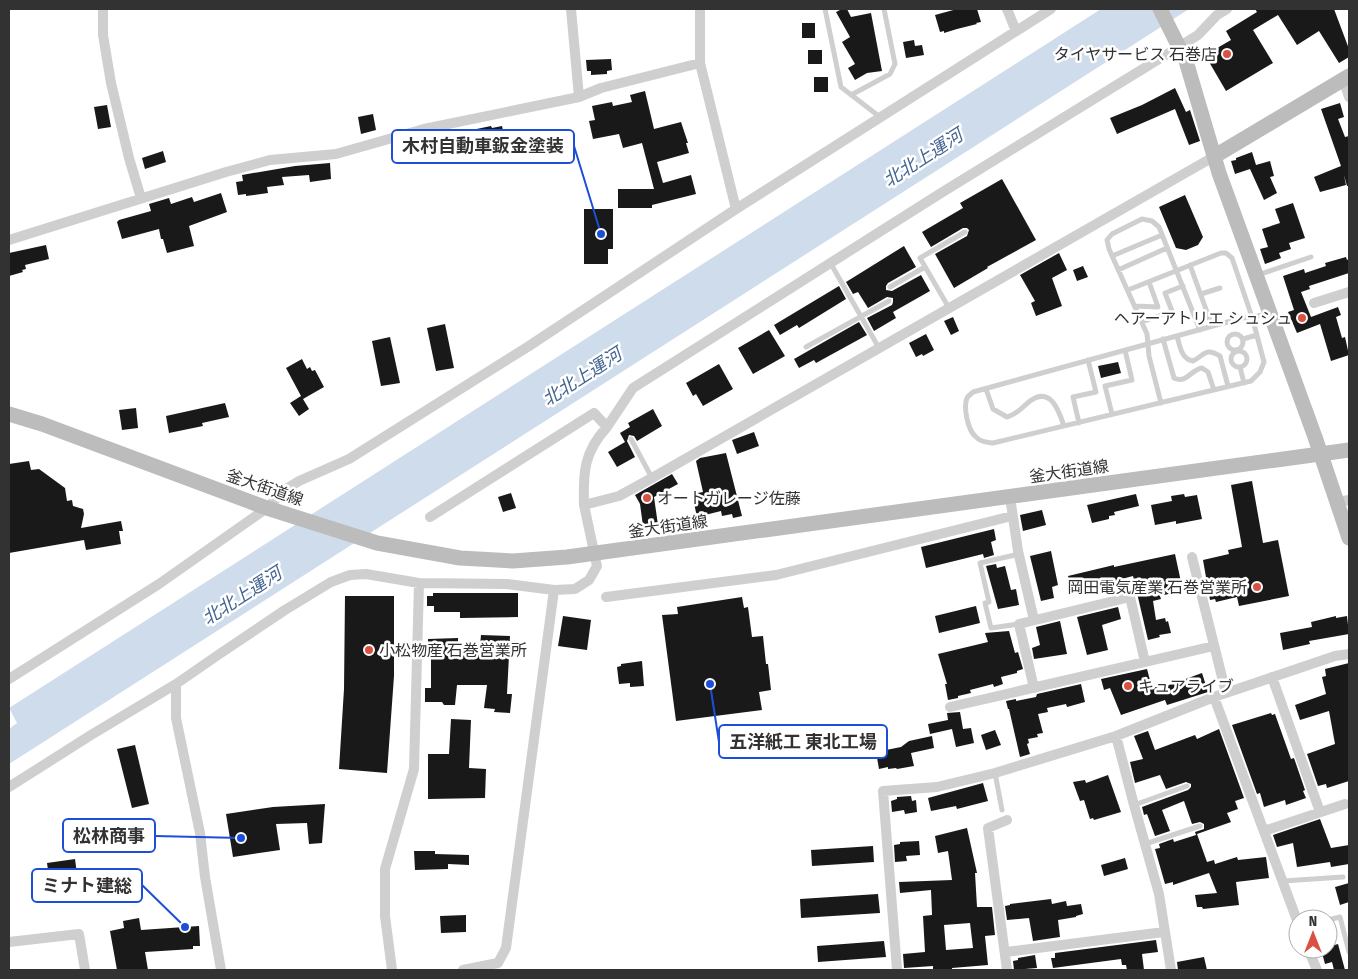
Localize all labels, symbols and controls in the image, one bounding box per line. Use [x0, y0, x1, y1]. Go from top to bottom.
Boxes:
place label: タイヤサービス 石巻店 [1054, 45, 1217, 64]
marker: タイヤサービス 石巻店 [1221, 48, 1233, 60]
water label: 北北上運河 [879, 123, 969, 192]
callout: 木村自動車鈑金塗装 [392, 130, 574, 163]
text: 木村自動車鈑金塗装 [402, 135, 564, 157]
place label: ヘアーアトリエ シュシュ [1114, 309, 1292, 328]
marker: ヘアーアトリエ シュシュ [1296, 312, 1308, 324]
water label: 北北上運河 [538, 342, 628, 411]
street label: 釜大街道線 [1028, 457, 1110, 486]
street label: 釜大街道線 [224, 465, 306, 509]
place label: オートガレージ佐藤 [657, 489, 801, 508]
marker: オートガレージ佐藤 [641, 492, 653, 504]
street label: 釜大街道線 [627, 512, 709, 541]
water label: 北北上運河 [198, 561, 288, 630]
place label: 岡田電気産業 石巻営業所 [1067, 578, 1247, 597]
marker: 岡田電気産業 石巻営業所 [1251, 581, 1263, 593]
place label: 小松物産 石巻営業所 [379, 641, 527, 660]
marker: 小松物産 石巻営業所 [363, 644, 375, 656]
place label: キュアライブ [1138, 677, 1234, 696]
marker: キュアライブ [1122, 680, 1134, 692]
callout: 五洋紙工 東北工場 [719, 725, 887, 758]
text: 五洋紙工 東北工場 [729, 731, 877, 753]
callout: 松林商事 [63, 819, 155, 852]
text: 松林商事 [73, 825, 145, 847]
callout: ミナト建総 [32, 869, 142, 902]
text: ミナト建総 [42, 875, 132, 897]
north arrow [1288, 909, 1338, 959]
text: N [1309, 913, 1317, 930]

